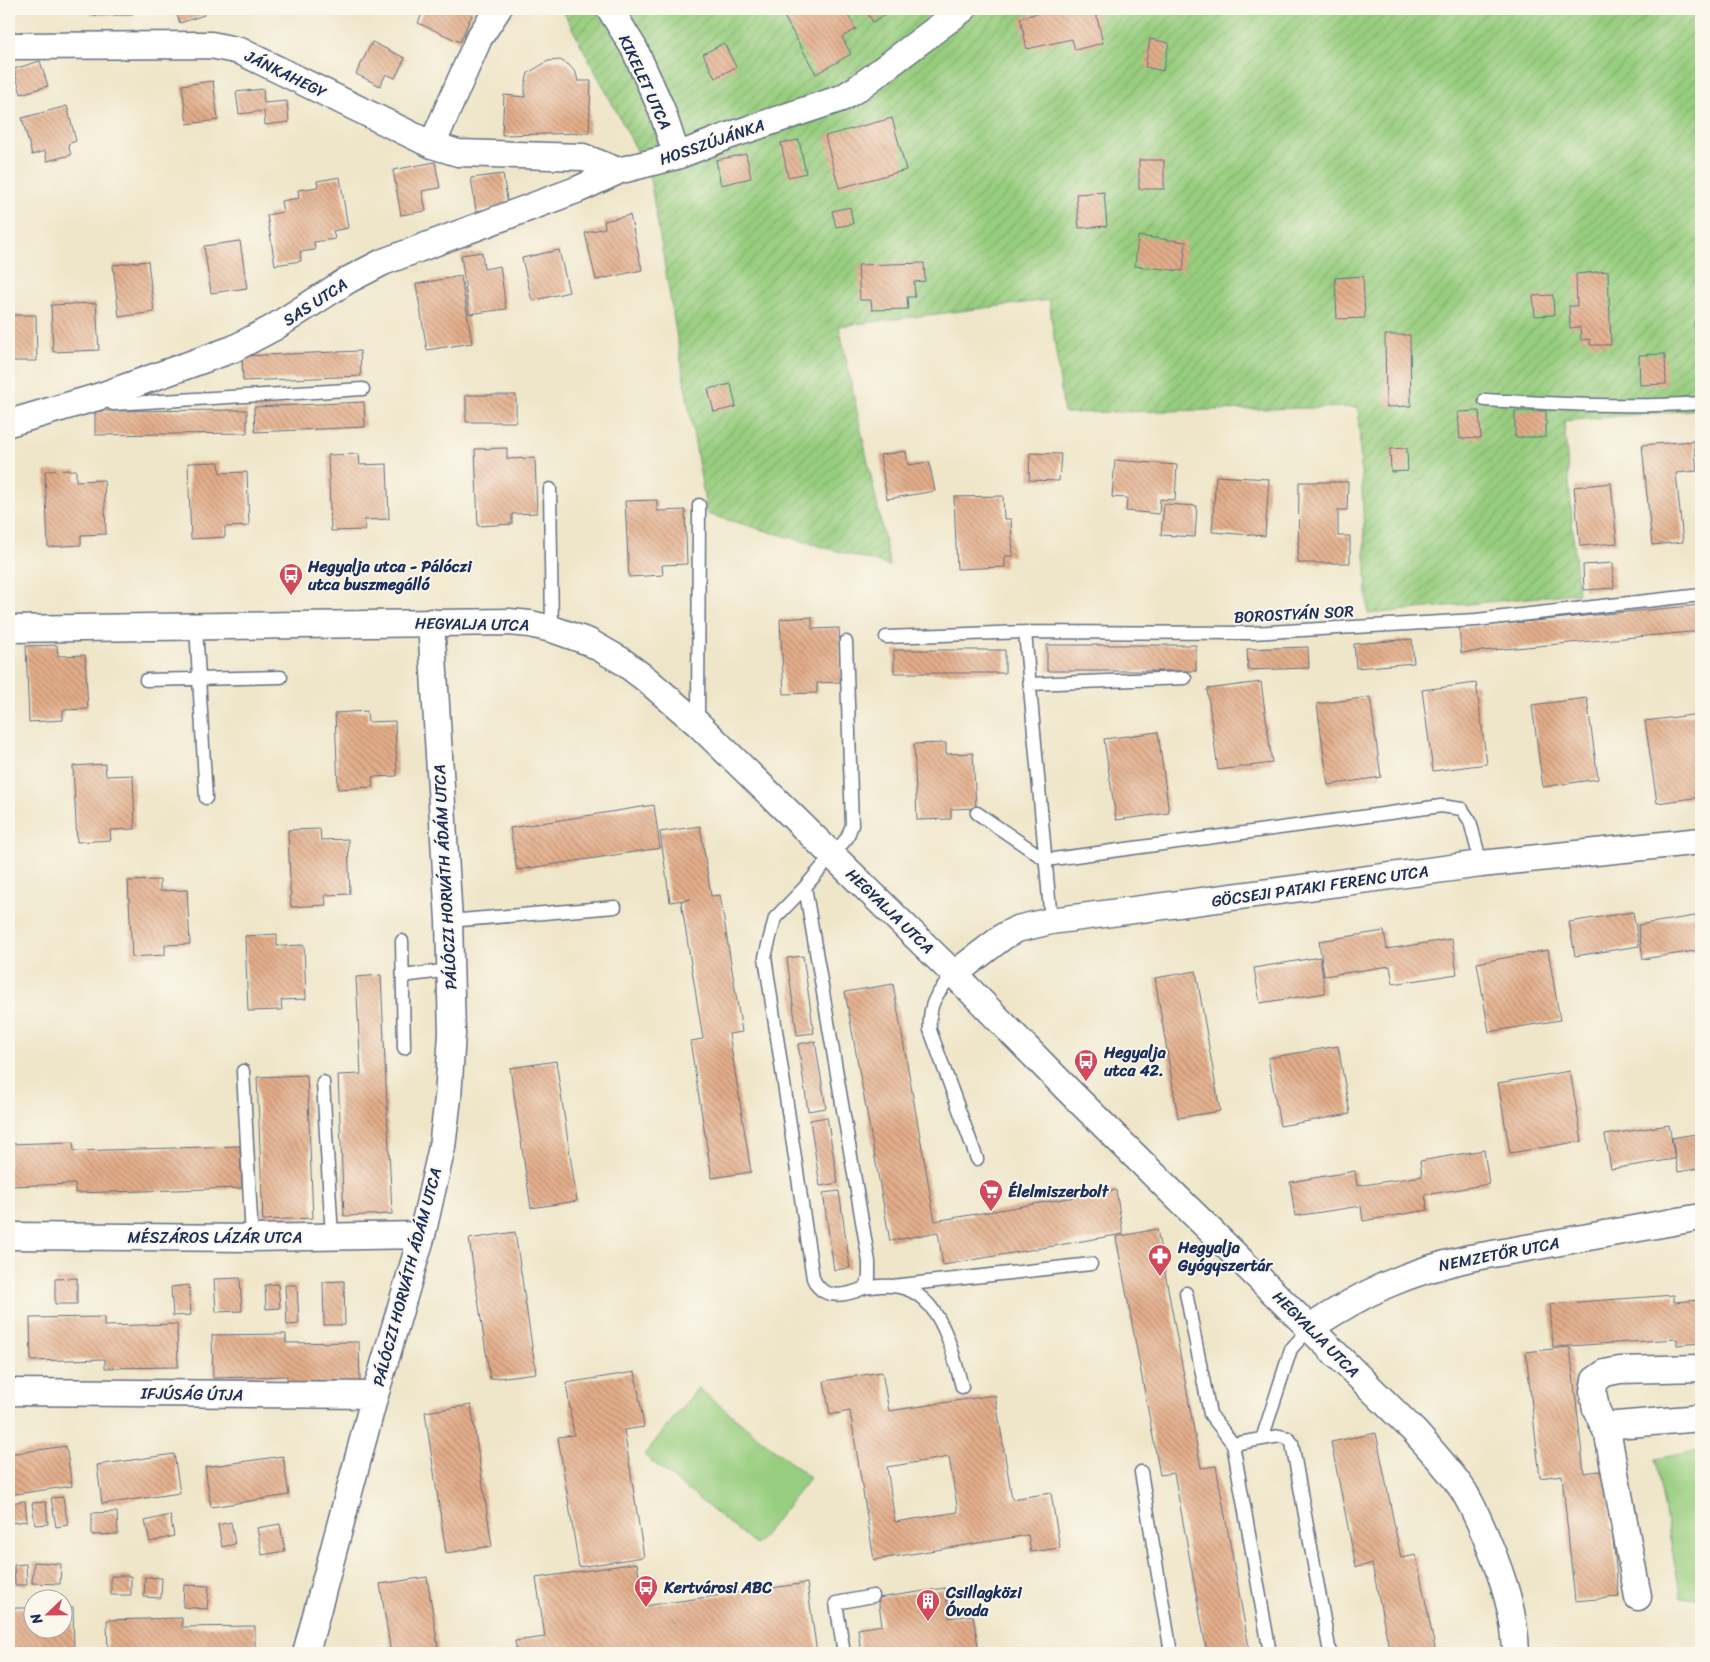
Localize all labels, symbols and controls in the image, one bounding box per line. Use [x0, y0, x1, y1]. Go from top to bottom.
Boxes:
street label: KIKELET UTCA [610, 30, 680, 134]
street label: JÁNKAHEGY [239, 41, 332, 106]
street label: HOSSZÚJÁNKA [655, 110, 769, 174]
street label: SAS UTCA [277, 270, 353, 334]
place label: Hegyalja utca - Pálóczi utca buszmegálló [307, 552, 473, 599]
bus stop icon: Hegyalja utca - Pálóczi utca buszmegálló [278, 562, 304, 596]
street label: BOROSTYÁN SOR [1233, 596, 1355, 632]
street label: HEGYALJA UTCA [415, 609, 529, 639]
street label: PÁLÓCZI HORVÁTH ÁDÁM UTCA [425, 764, 465, 990]
street label: GÖCSEJI PATAKI FERENC UTCA [1210, 856, 1430, 916]
street label: HEGYALJA UTCA [839, 861, 941, 961]
place label: Hegyalja utca 42. [1103, 1038, 1167, 1085]
bus stop icon: Hegyalja utca 42. [1073, 1048, 1099, 1082]
street label: PÁLÓCZI HORVÁTH ÁDÁM UTCA [364, 1164, 450, 1390]
place label: Élelmiszerbolt [1008, 1177, 1110, 1206]
supermarket icon: Élelmiszerbolt [978, 1178, 1004, 1212]
street label: MÉSZÁROS LÁZÁR UTCA [128, 1223, 302, 1252]
street label: NEMZETŐR UTCA [1436, 1228, 1562, 1280]
place label: Hegyalja Gyógyszertár [1177, 1233, 1273, 1280]
pharmacy icon: Hegyalja Gyógyszertár [1147, 1243, 1173, 1277]
street label: HEGYALJA UTCA [1265, 1283, 1367, 1385]
street label: IFJÚSÁG ÚTJA [140, 1379, 243, 1409]
place label: Kertvárosi ABC [663, 1573, 772, 1602]
bus stop icon: Kertvárosi ABC [633, 1574, 659, 1608]
place label: Csillagközi Óvoda [945, 1578, 1022, 1625]
building icon: Csillagközi Óvoda [915, 1588, 941, 1622]
north arrow [22, 1590, 72, 1640]
text: N [23, 1609, 50, 1629]

